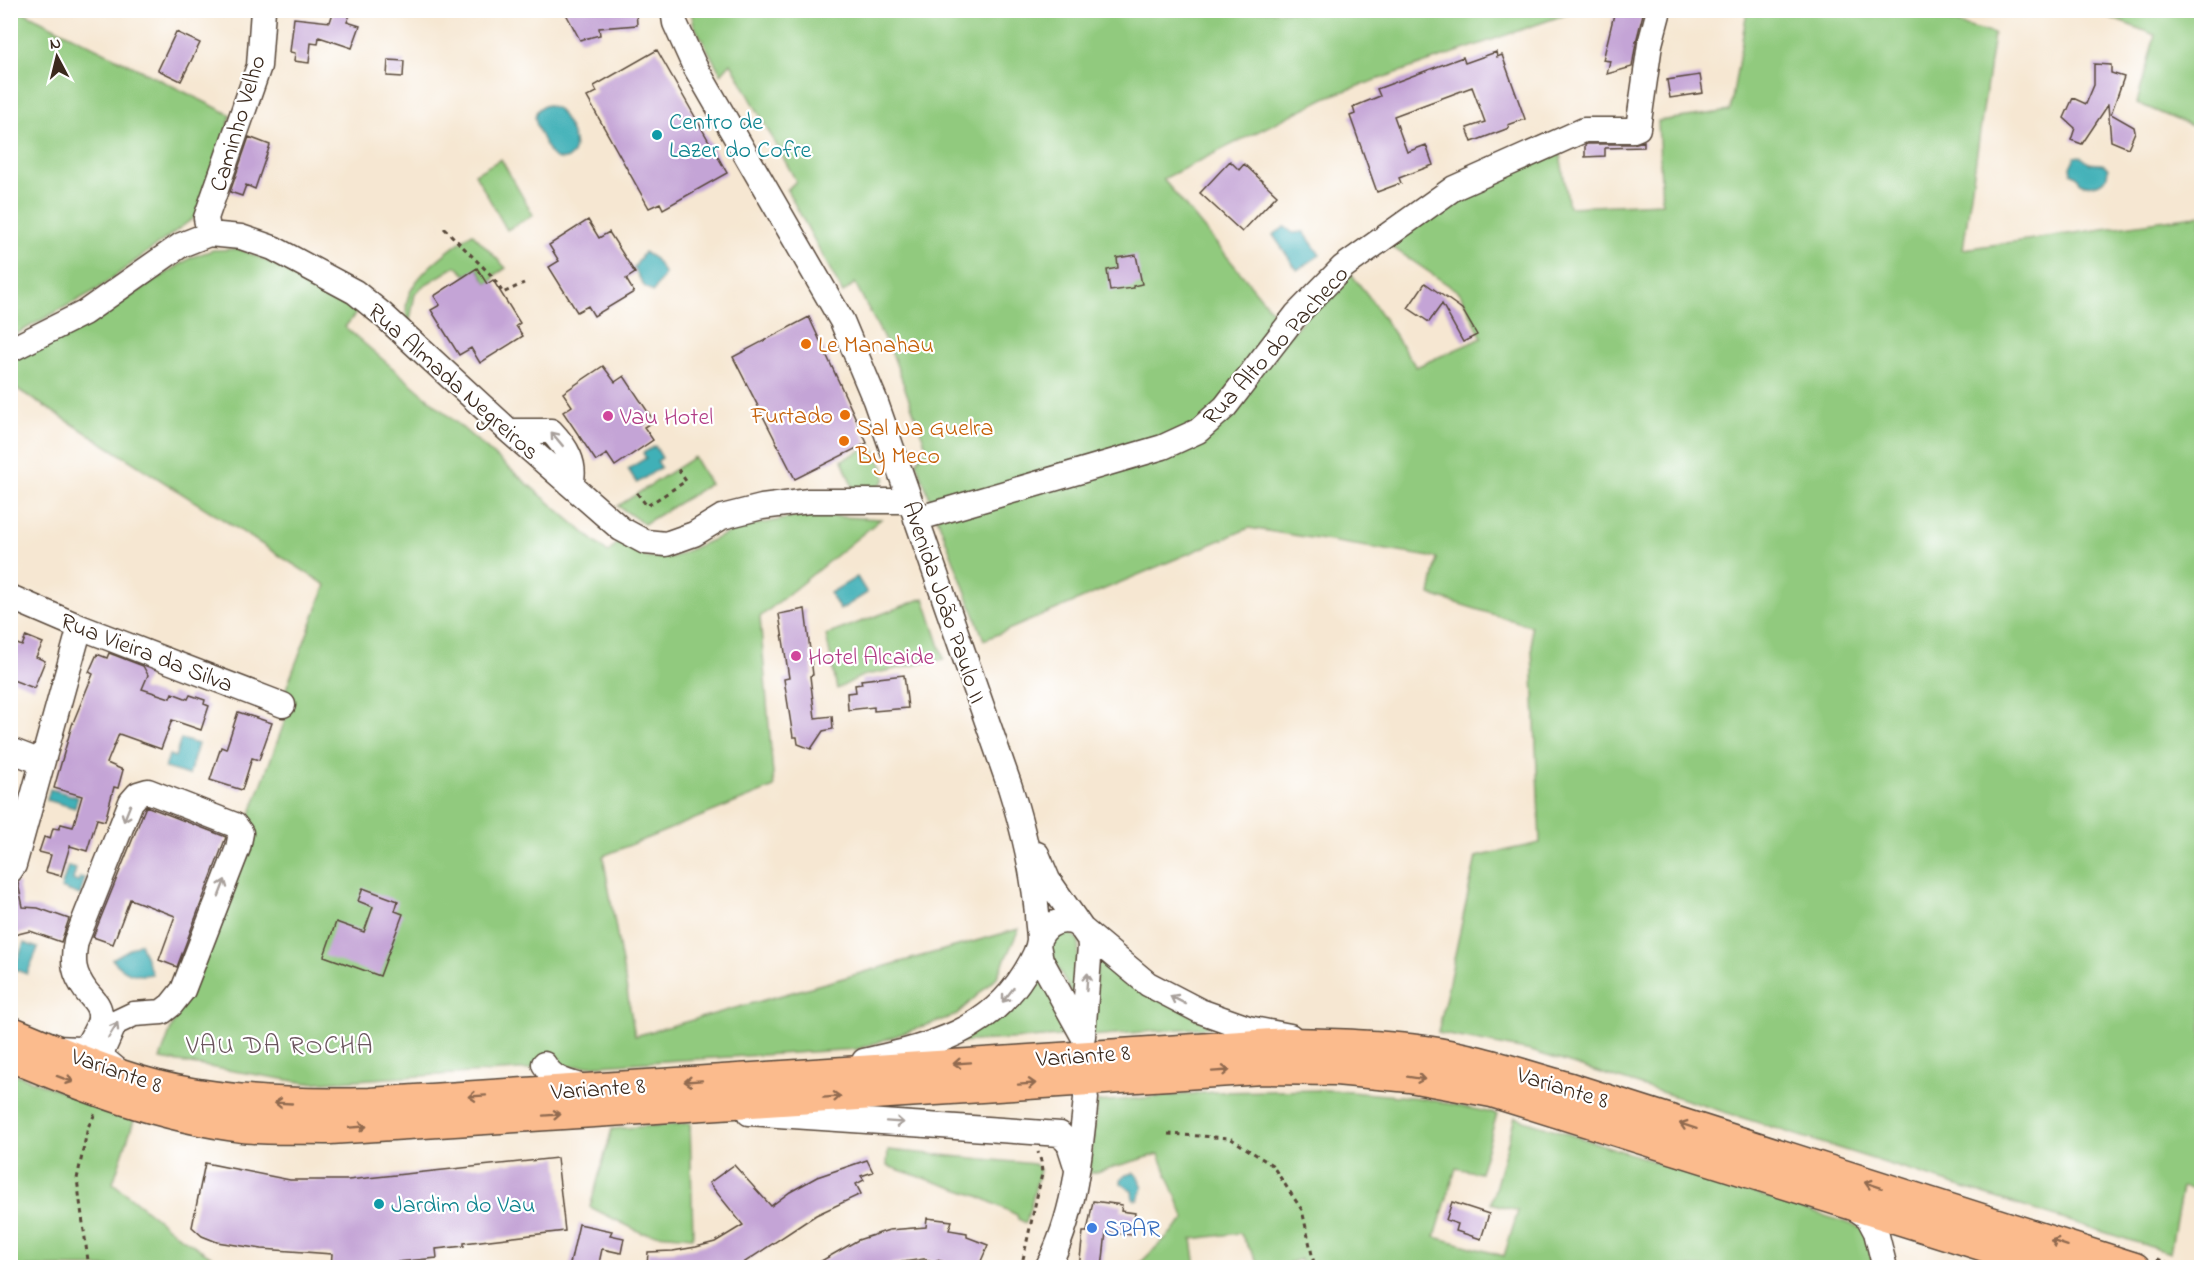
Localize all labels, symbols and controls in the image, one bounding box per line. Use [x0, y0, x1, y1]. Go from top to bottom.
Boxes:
north arrow [27, 27, 87, 87]
text: N [49, 32, 62, 57]
street label: Caminho Velho [202, 51, 277, 196]
place label: Centro de Lazer do Cofre [669, 106, 812, 169]
marker: Centro de Lazer do Cofre [650, 128, 664, 142]
street label: Rua Alto do Pacheco [1195, 259, 1358, 434]
street label: Rua Almada Negreiros [358, 296, 546, 470]
place label: Le Manahau [818, 329, 934, 364]
marker: Le Manahau [799, 337, 813, 351]
place label: Furtado [750, 400, 833, 435]
place label: Vau Hotel [619, 401, 713, 436]
marker: Furtado [838, 408, 852, 422]
marker: Vau Hotel [601, 409, 615, 423]
place label: Sal Na Guelra By Meco [855, 412, 993, 476]
one-way arrow [550, 431, 563, 447]
marker: Sal Na Guelra By Meco [837, 434, 851, 448]
street label: Avenida João Paulo II [892, 497, 994, 709]
street label: Rua Vieira da Silva [55, 605, 238, 703]
place label: Hotel Alcaide [808, 641, 935, 676]
marker: Hotel Alcaide [789, 649, 803, 663]
one-way arrow [121, 804, 132, 822]
one-way arrow [217, 880, 228, 898]
one-way arrow [1082, 972, 1093, 992]
one-way arrow [1002, 986, 1015, 1002]
one-way arrow [1170, 994, 1188, 1005]
one-way arrow [107, 1022, 119, 1039]
district label: VAU DA ROCHA [185, 1028, 374, 1066]
street label: Variante 8 [1034, 1037, 1132, 1078]
street label: Variante 8 [65, 1040, 167, 1104]
one-way arrow [953, 1058, 973, 1069]
street label: Variante 8 [1511, 1059, 1613, 1120]
one-way arrow [1211, 1066, 1231, 1077]
street label: Variante 8 [549, 1070, 647, 1111]
one-way arrow [1405, 1073, 1425, 1084]
one-way arrow [55, 1074, 73, 1085]
one-way arrow [684, 1076, 703, 1087]
one-way arrow [1016, 1079, 1036, 1090]
one-way arrow [468, 1091, 488, 1102]
one-way arrow [822, 1092, 842, 1103]
one-way arrow [273, 1098, 293, 1109]
one-way arrow [542, 1109, 562, 1120]
one-way arrow [884, 1117, 904, 1128]
one-way arrow [1679, 1119, 1698, 1130]
one-way arrow [347, 1121, 367, 1132]
one-way arrow [1864, 1178, 1883, 1189]
place label: Jardim do Vau [391, 1189, 535, 1224]
marker: Jardim do Vau [372, 1197, 386, 1211]
place label: SPAR [1104, 1213, 1161, 1248]
marker: SPAR [1085, 1221, 1099, 1235]
one-way arrow [2050, 1237, 2069, 1248]

